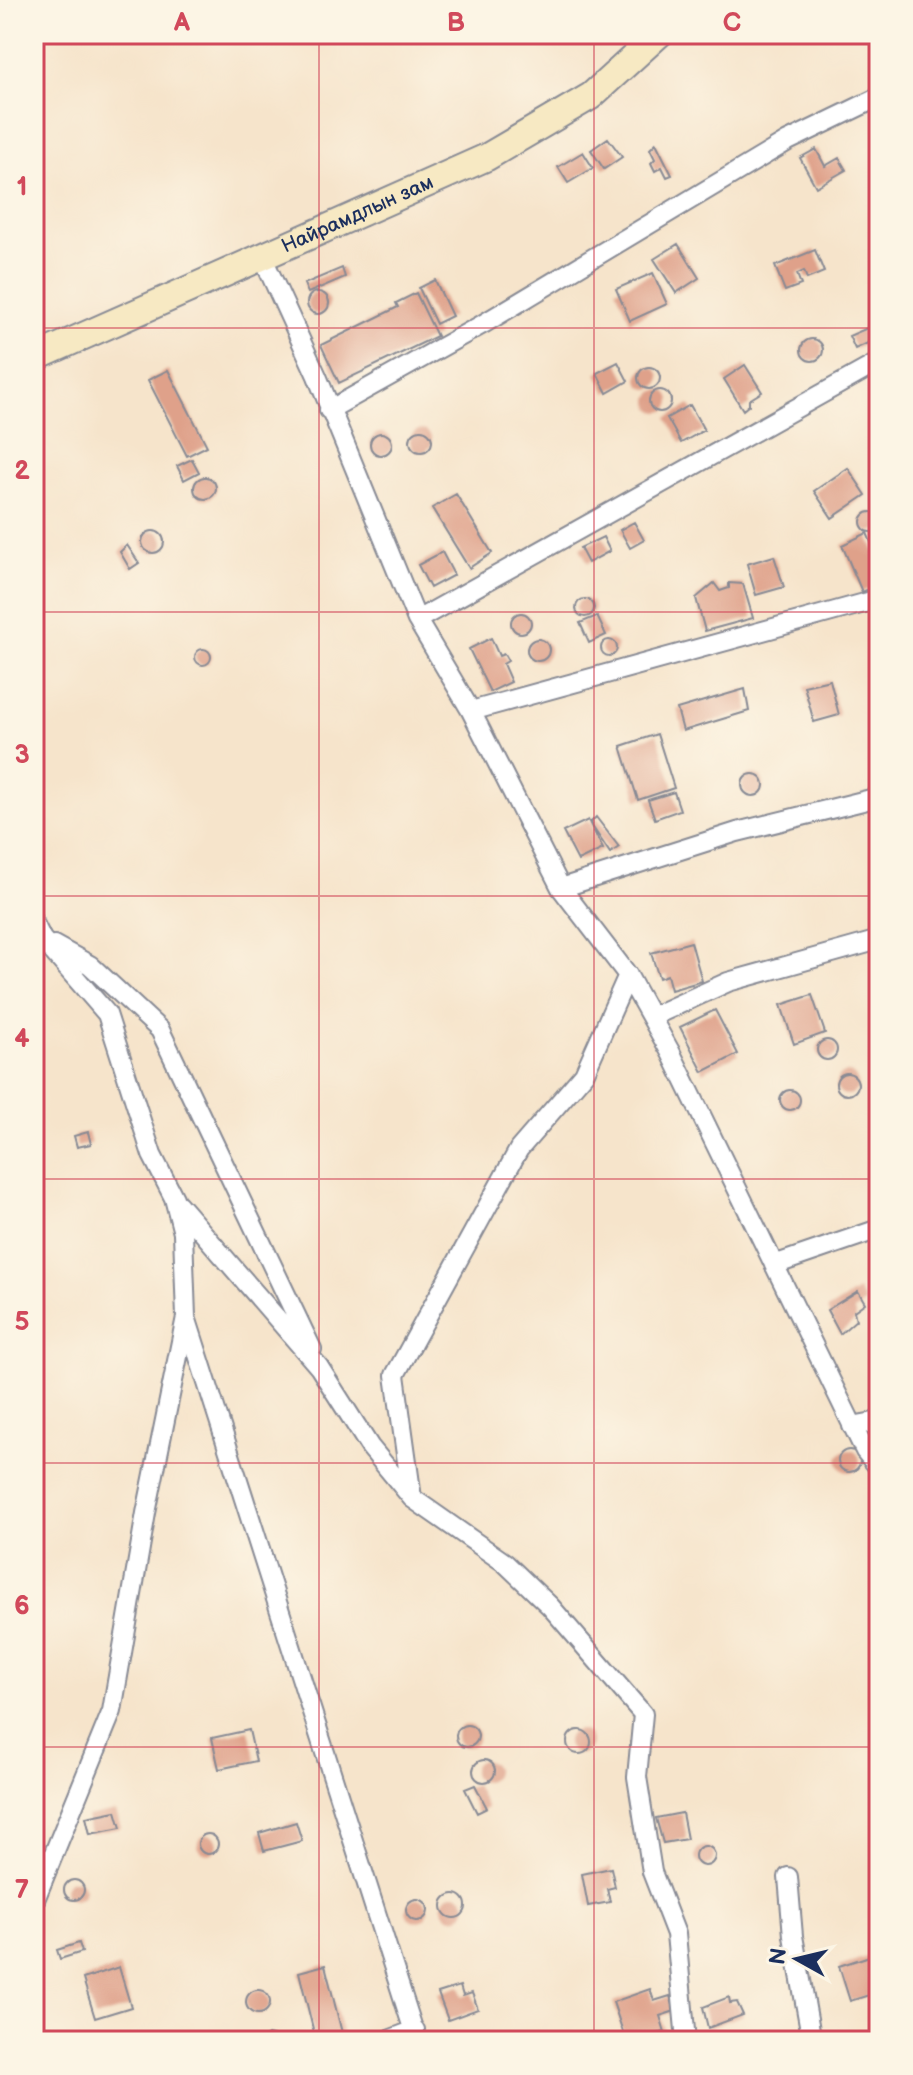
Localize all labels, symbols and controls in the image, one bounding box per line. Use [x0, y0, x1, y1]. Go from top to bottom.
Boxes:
text: A [173, 8, 190, 39]
text: B [447, 8, 465, 39]
text: C [723, 8, 741, 39]
street label: Найрамдлын зам [278, 170, 437, 259]
text: 1 [17, 172, 27, 203]
text: 2 [14, 456, 30, 487]
text: 3 [14, 740, 30, 771]
text: 4 [14, 1024, 30, 1055]
text: 5 [14, 1307, 30, 1338]
text: 6 [14, 1591, 30, 1622]
text: 7 [15, 1875, 29, 1906]
north arrow [757, 1919, 837, 1999]
text: N [764, 1946, 793, 1966]

